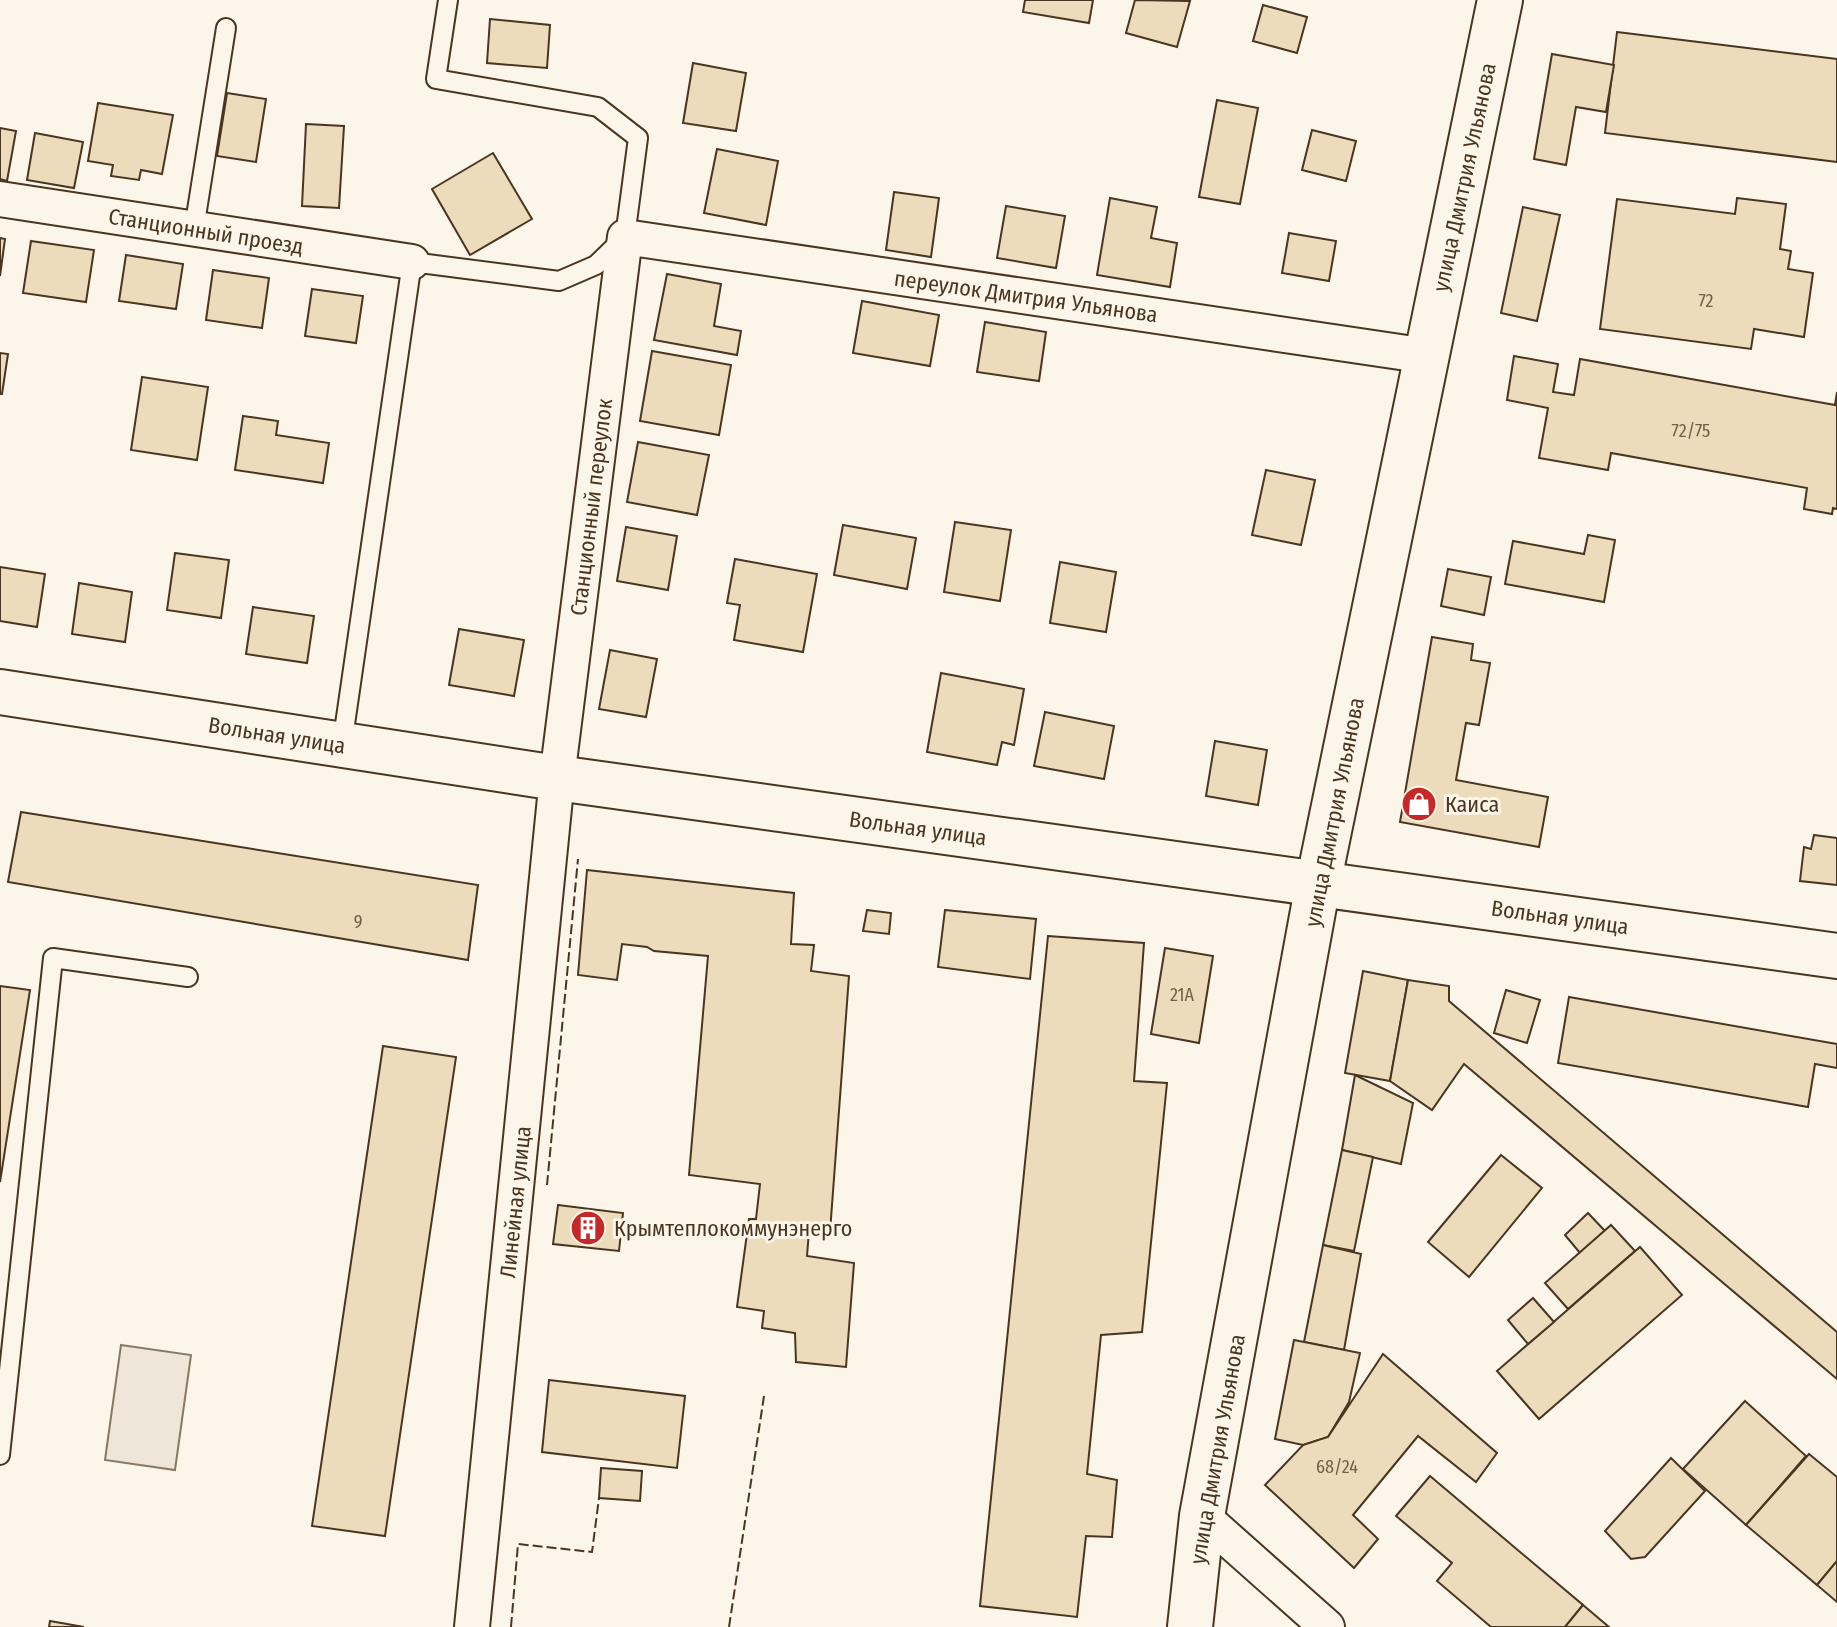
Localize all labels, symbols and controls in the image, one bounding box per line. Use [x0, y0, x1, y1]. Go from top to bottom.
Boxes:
street label: улица Дмитрия Ульянова [1427, 60, 1502, 294]
street label: Станционный проезд [107, 203, 305, 260]
street label: переулок Дмитрия Ульянова [892, 265, 1159, 328]
house number: 72 [1698, 290, 1714, 312]
street label: Станционный переулок [565, 396, 618, 617]
house number: 72/75 [1672, 420, 1710, 442]
street label: улица Дмитрия Ульянова [1299, 695, 1370, 929]
street label: Вольная улица [206, 711, 347, 760]
shop icon: Каиса [1400, 785, 1438, 823]
place label: Каиса [1445, 791, 1499, 818]
street label: Вольная улица [847, 805, 988, 852]
street label: Вольная улица [1489, 894, 1630, 941]
house number: 9 [354, 911, 362, 933]
house number: 21А [1170, 984, 1195, 1006]
street label: Линейная улица [494, 1125, 537, 1279]
building icon: Крымтеплокоммунэнерго [569, 1209, 607, 1247]
place label: Крымтеплокоммунэнерго [614, 1215, 852, 1242]
street label: улица Дмитрия Ульянова [1184, 1332, 1251, 1566]
house number: 68/24 [1316, 1456, 1358, 1478]

